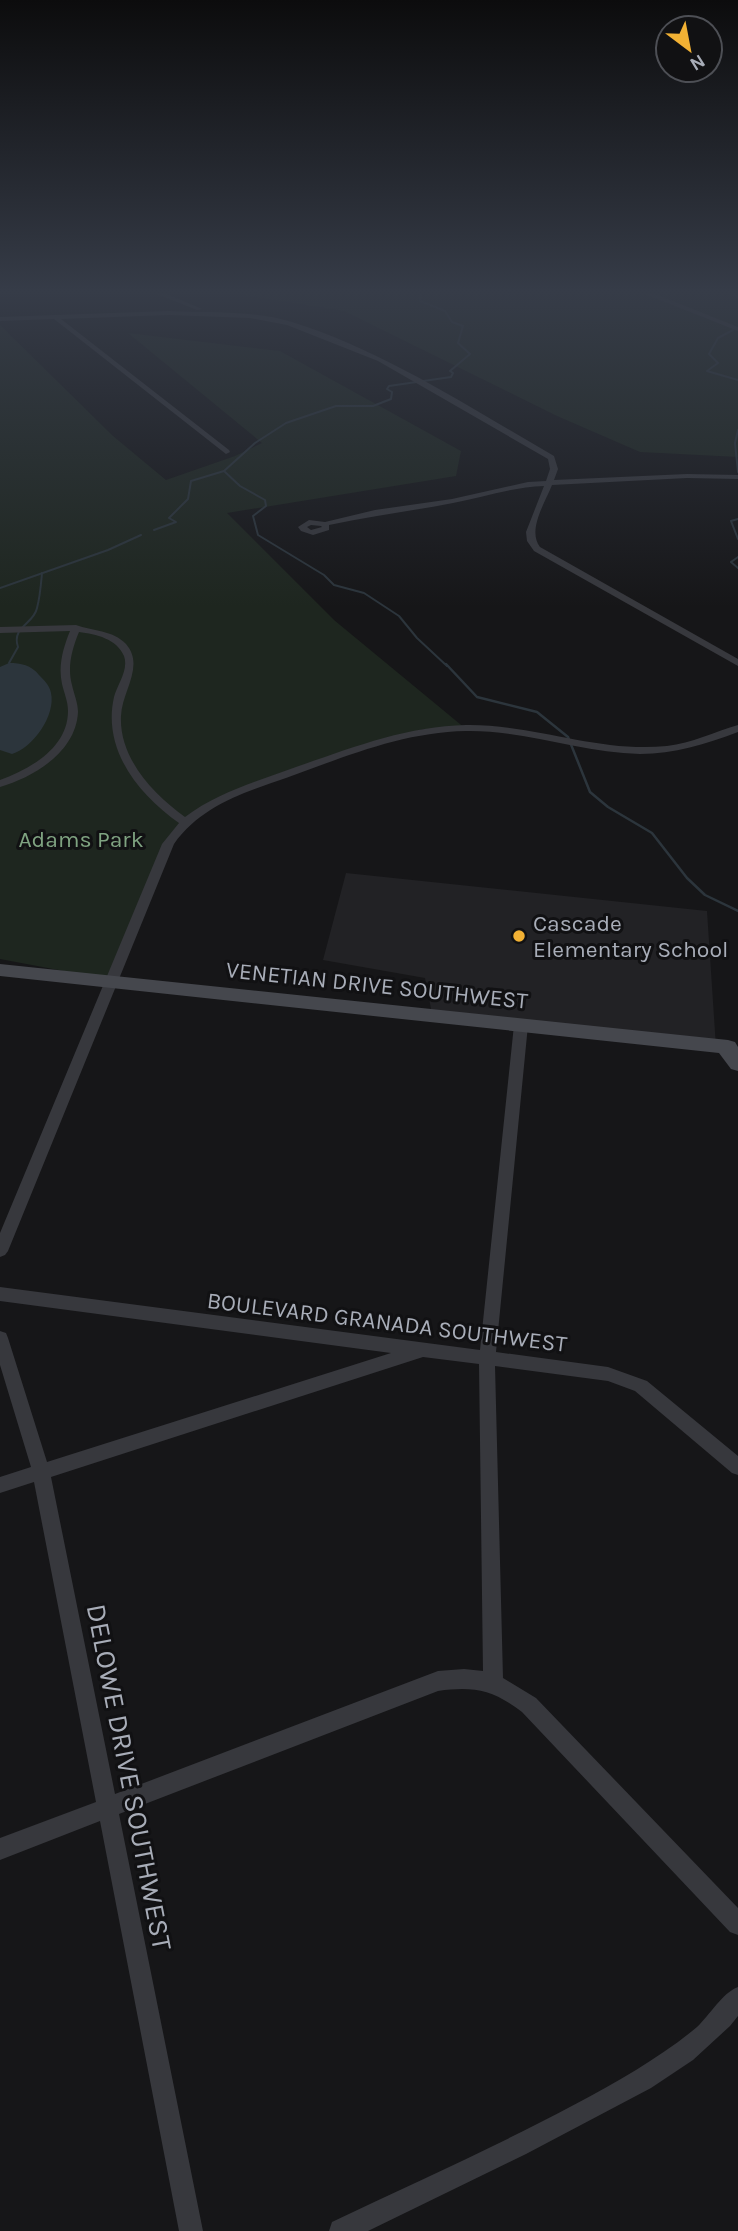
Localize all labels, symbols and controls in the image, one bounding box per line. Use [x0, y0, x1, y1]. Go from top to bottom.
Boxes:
north arrow [654, 14, 724, 84]
text: N [686, 50, 709, 76]
park label: Adams Park [18, 826, 144, 853]
place label: Cascade Elementary School [533, 910, 728, 963]
marker: Cascade Elementary School [511, 928, 527, 944]
street label: VENETIAN DRIVE SOUTHWEST [225, 956, 530, 1015]
street label: BOULEVARD GRANADA SOUTHWEST [205, 1287, 569, 1358]
street label: DELOWE DRIVE SOUTHWEST [80, 1601, 179, 1953]

